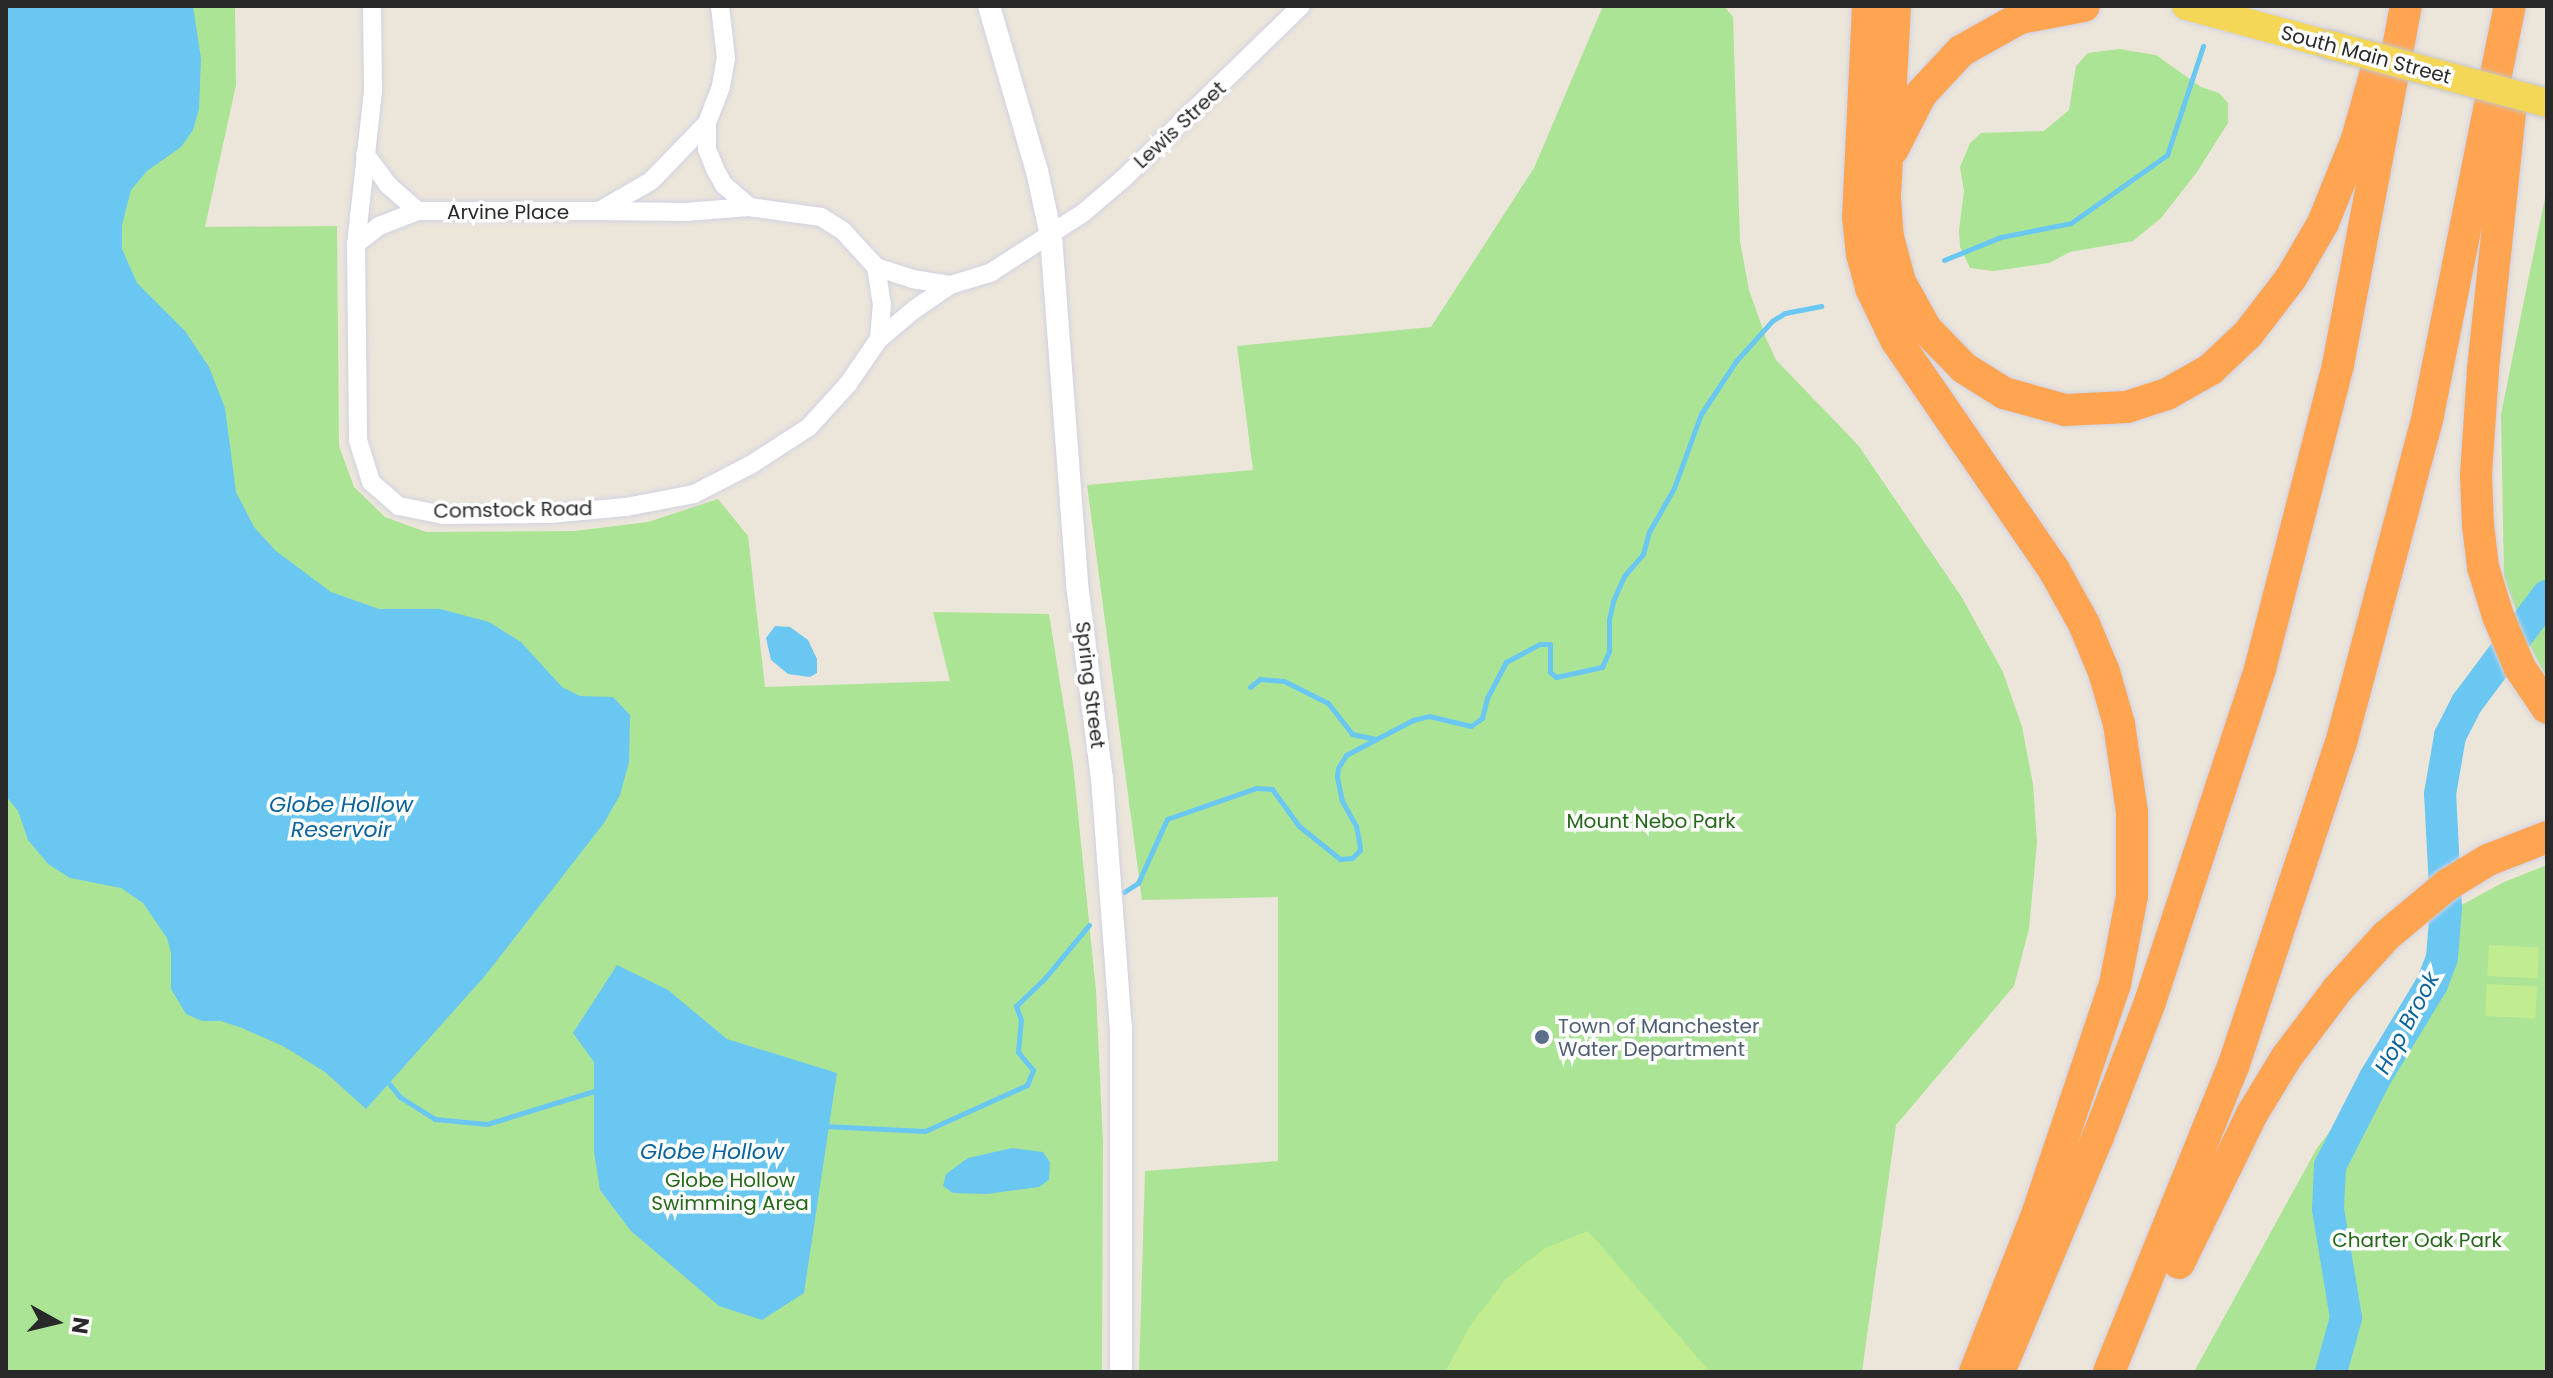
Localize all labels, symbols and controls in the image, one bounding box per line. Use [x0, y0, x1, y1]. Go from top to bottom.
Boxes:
street label: South Main Street [2278, 21, 2454, 89]
street label: Lewis Street [1129, 76, 1231, 174]
street label: Arvine Place [447, 200, 569, 224]
street label: Comstock Road [433, 497, 593, 523]
street label: Spring Street [1070, 620, 1110, 750]
water label: Globe Hollow Reservoir [269, 791, 413, 842]
park label: Mount Nebo Park [1566, 809, 1736, 833]
water label: Hop Brook [2369, 967, 2445, 1079]
place label: Town of Manchester Water Department [1558, 1014, 1759, 1061]
marker: Town of Manchester Water Department [1533, 1028, 1551, 1046]
water label: Globe Hollow [640, 1139, 784, 1165]
park label: Globe Hollow Swimming Area [651, 1168, 809, 1215]
park label: Charter Oak Park [2332, 1228, 2502, 1252]
north arrow [16, 1282, 96, 1362]
text: N [64, 1315, 97, 1336]

